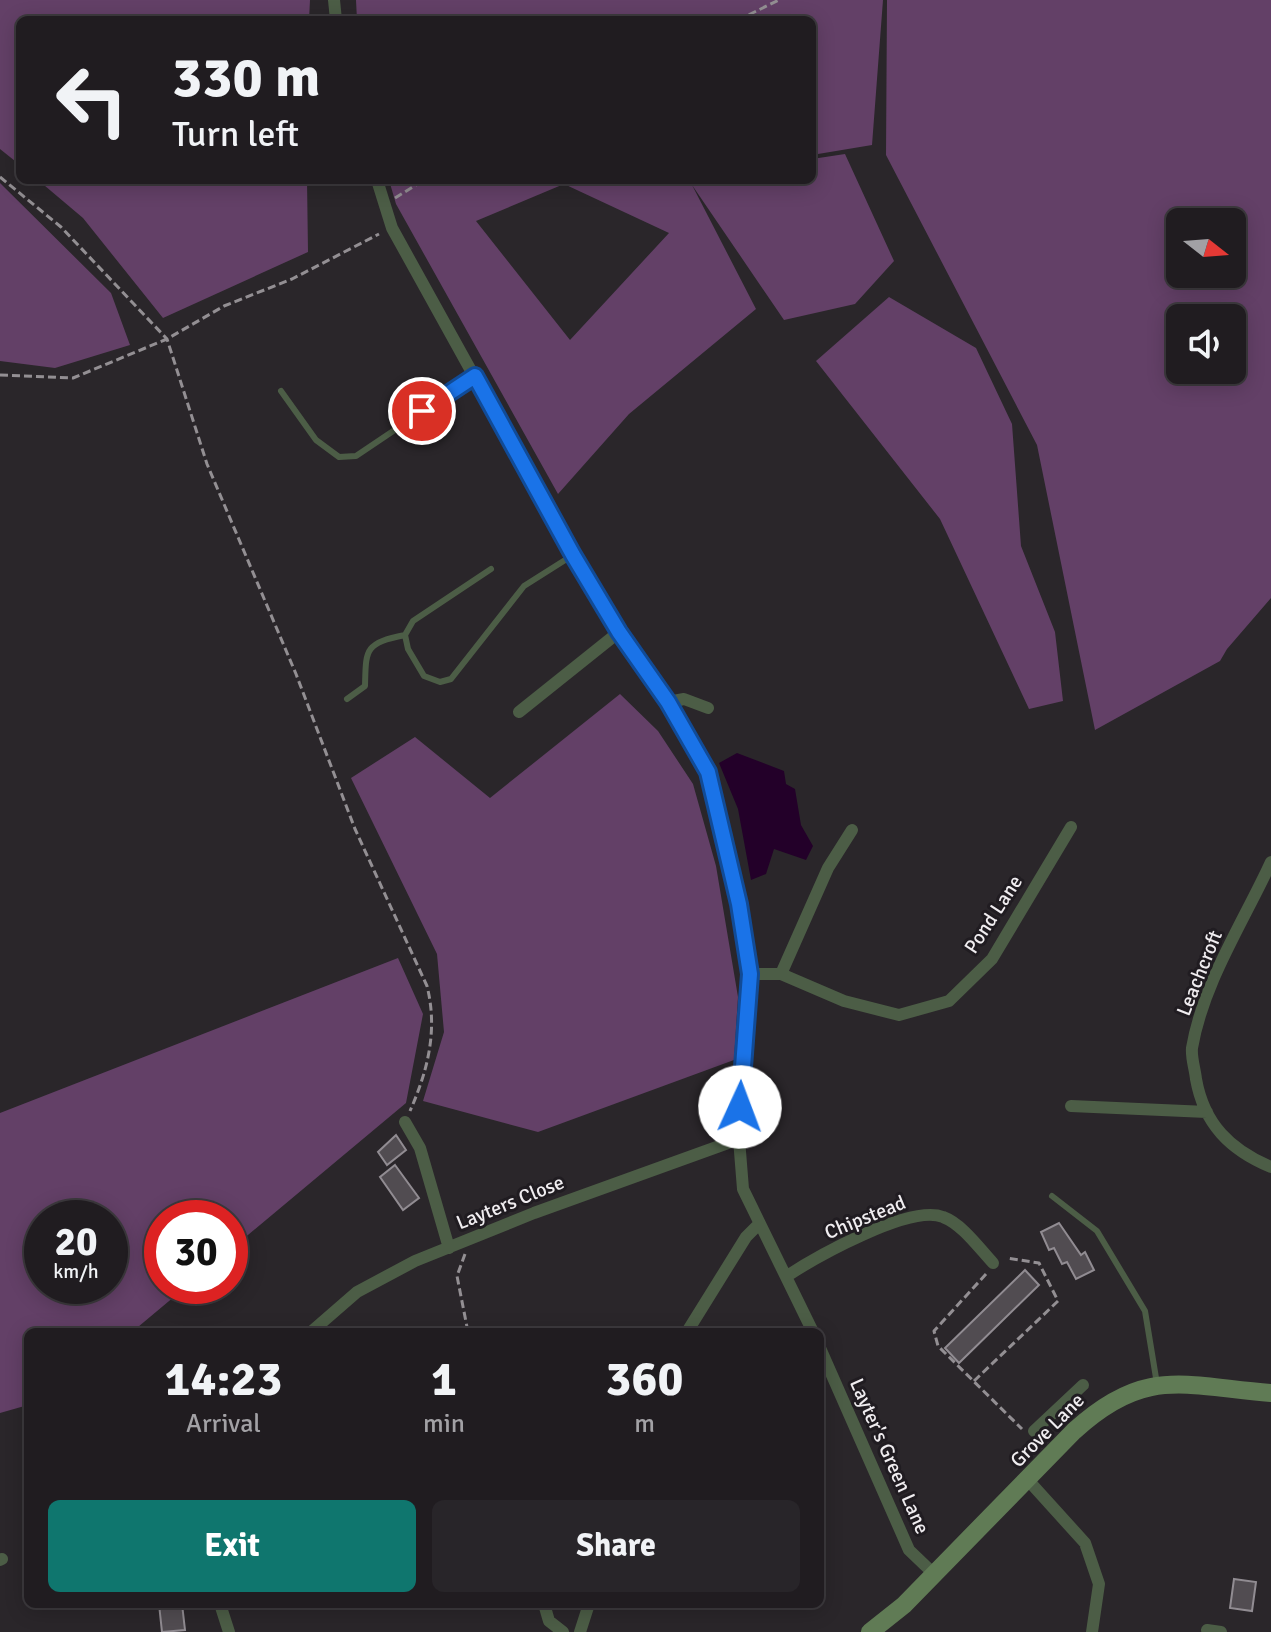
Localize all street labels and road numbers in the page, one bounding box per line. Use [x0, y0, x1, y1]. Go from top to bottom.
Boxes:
street label: Pond Lane [959, 870, 1028, 958]
street label: Leachcroft [1171, 927, 1228, 1020]
street label: Layters Close [453, 1170, 568, 1235]
street label: Chipstead [821, 1190, 909, 1245]
street label: Layter's Green Lane [844, 1375, 935, 1538]
street label: Grove Lane [1005, 1388, 1090, 1473]

